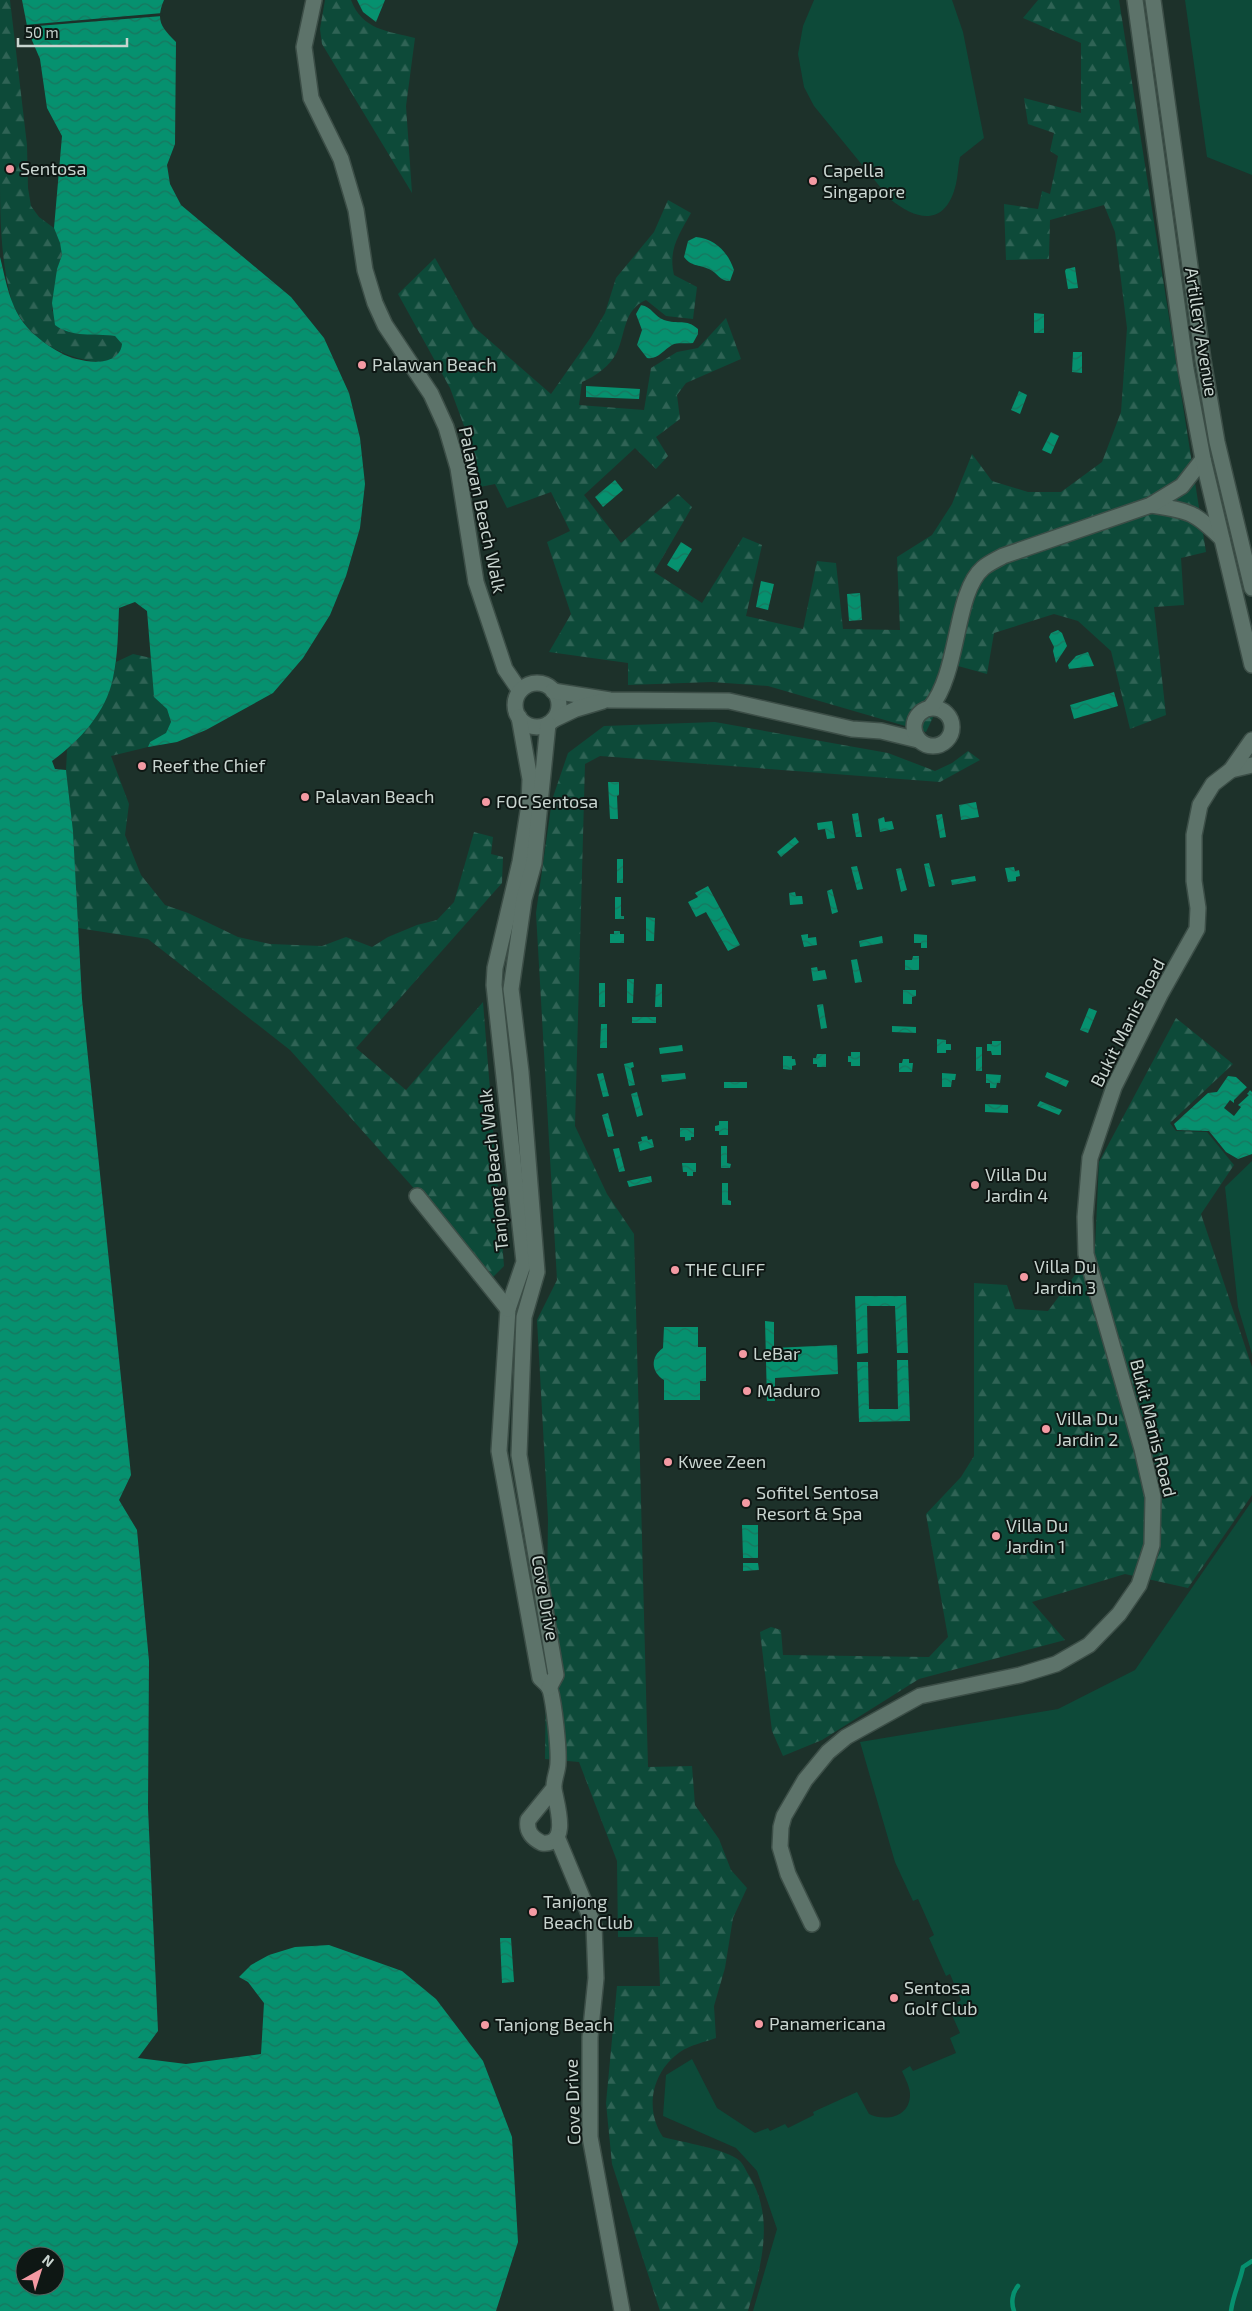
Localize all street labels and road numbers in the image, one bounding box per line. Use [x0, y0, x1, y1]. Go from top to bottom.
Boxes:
street label: Artillery Avenue [1181, 266, 1223, 398]
street label: Palawan Beach Walk [455, 424, 511, 595]
street label: Bukit Manis Road [1085, 955, 1169, 1090]
street label: Tanjong Beach Walk [474, 1088, 512, 1252]
street label: Bukit Manis Road [1126, 1357, 1182, 1499]
street label: Cove Drive [528, 1553, 564, 1642]
street label: Cove Drive [560, 2059, 584, 2146]

